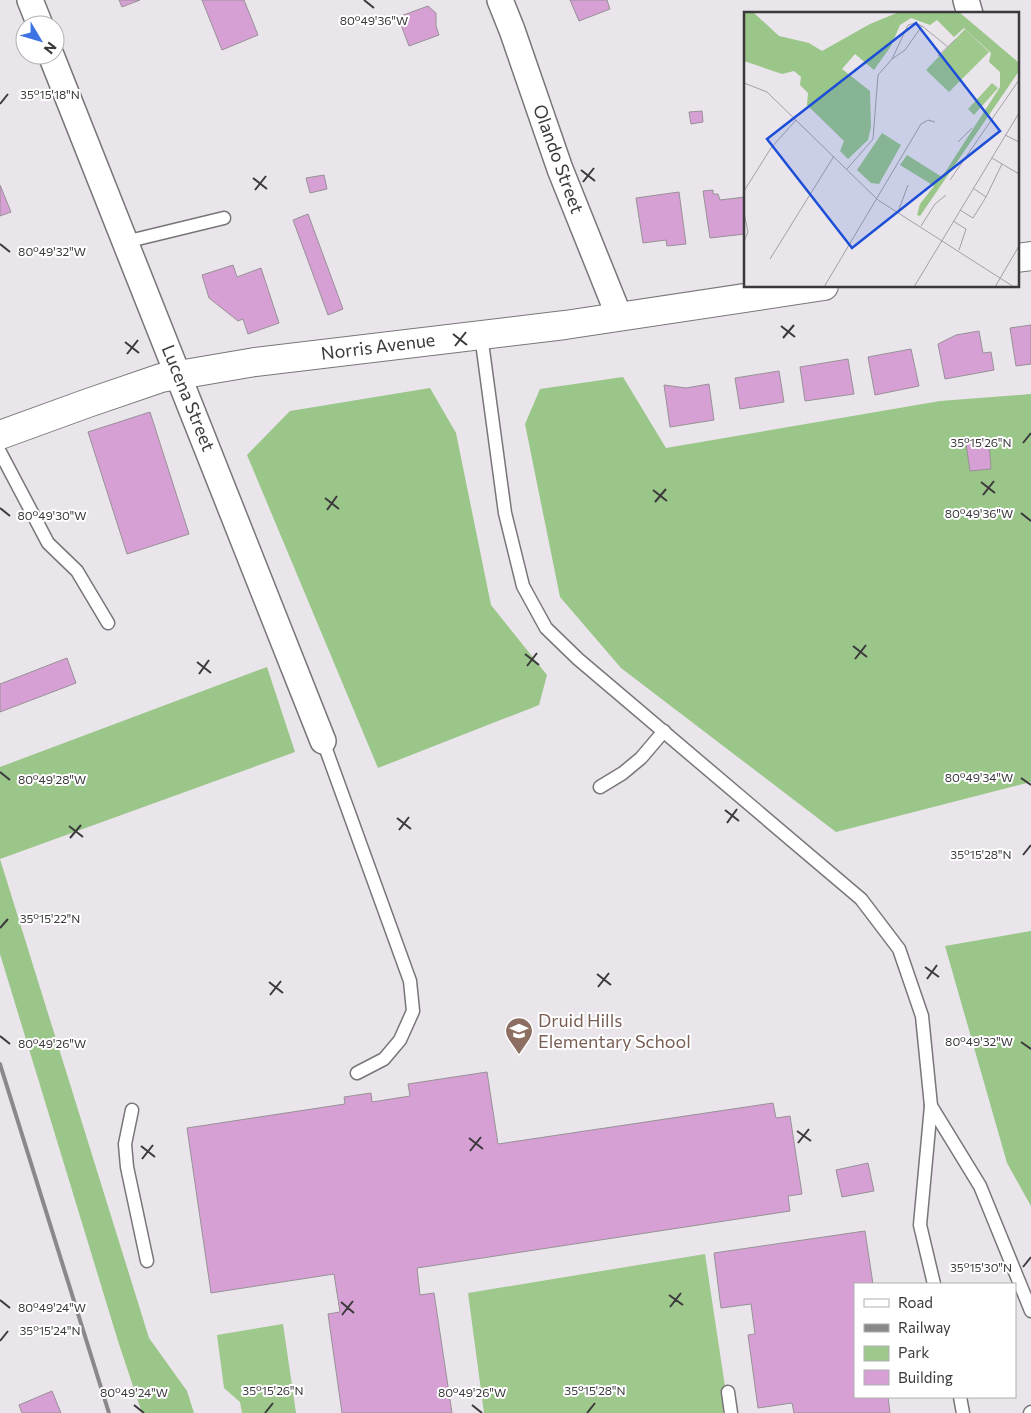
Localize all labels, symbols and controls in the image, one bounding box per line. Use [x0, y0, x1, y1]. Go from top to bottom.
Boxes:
inset map [744, 12, 1018, 288]
text: 80°49'36"W [340, 13, 408, 27]
north arrow [15, 15, 65, 65]
text: N [41, 39, 61, 58]
text: 35°15'18"N [20, 87, 80, 101]
street label: Olando Street [529, 101, 589, 216]
text: 80°49'32"W [18, 244, 86, 258]
street label: Norris Avenue [319, 328, 436, 364]
street label: Lucena Street [158, 341, 220, 454]
text: 35°15'26"N [950, 435, 1012, 449]
text: 80°49'36"W [945, 506, 1013, 520]
text: 80°49'30"W [17, 508, 87, 522]
text: 80°49'34"W [945, 770, 1013, 784]
text: 80°49'28"W [18, 772, 86, 786]
text: 35°15'28"N [950, 847, 1012, 861]
text: 35°15'22"N [20, 911, 80, 925]
place label: Druid Hills Elementary School [538, 1009, 691, 1052]
school or university icon: Druid Hills Elementary School [504, 1016, 534, 1055]
text: 80°49'32"W [945, 1034, 1013, 1048]
text: 80°49'26"W [18, 1036, 86, 1050]
text: 35°15'30"N [950, 1260, 1012, 1274]
legend [854, 1283, 1016, 1398]
text: Road [898, 1293, 933, 1311]
text: 80°49'24"W [18, 1300, 86, 1314]
text: Railway [898, 1318, 951, 1336]
text: 35°15'24"N [20, 1323, 81, 1337]
text: Park [898, 1343, 929, 1361]
text: Building [898, 1368, 953, 1386]
text: 35°15'26"N [242, 1383, 304, 1397]
text: 35°15'28"N [564, 1383, 626, 1397]
text: 80°49'24"W [100, 1385, 168, 1399]
text: 80°49'26"W [438, 1385, 506, 1399]

